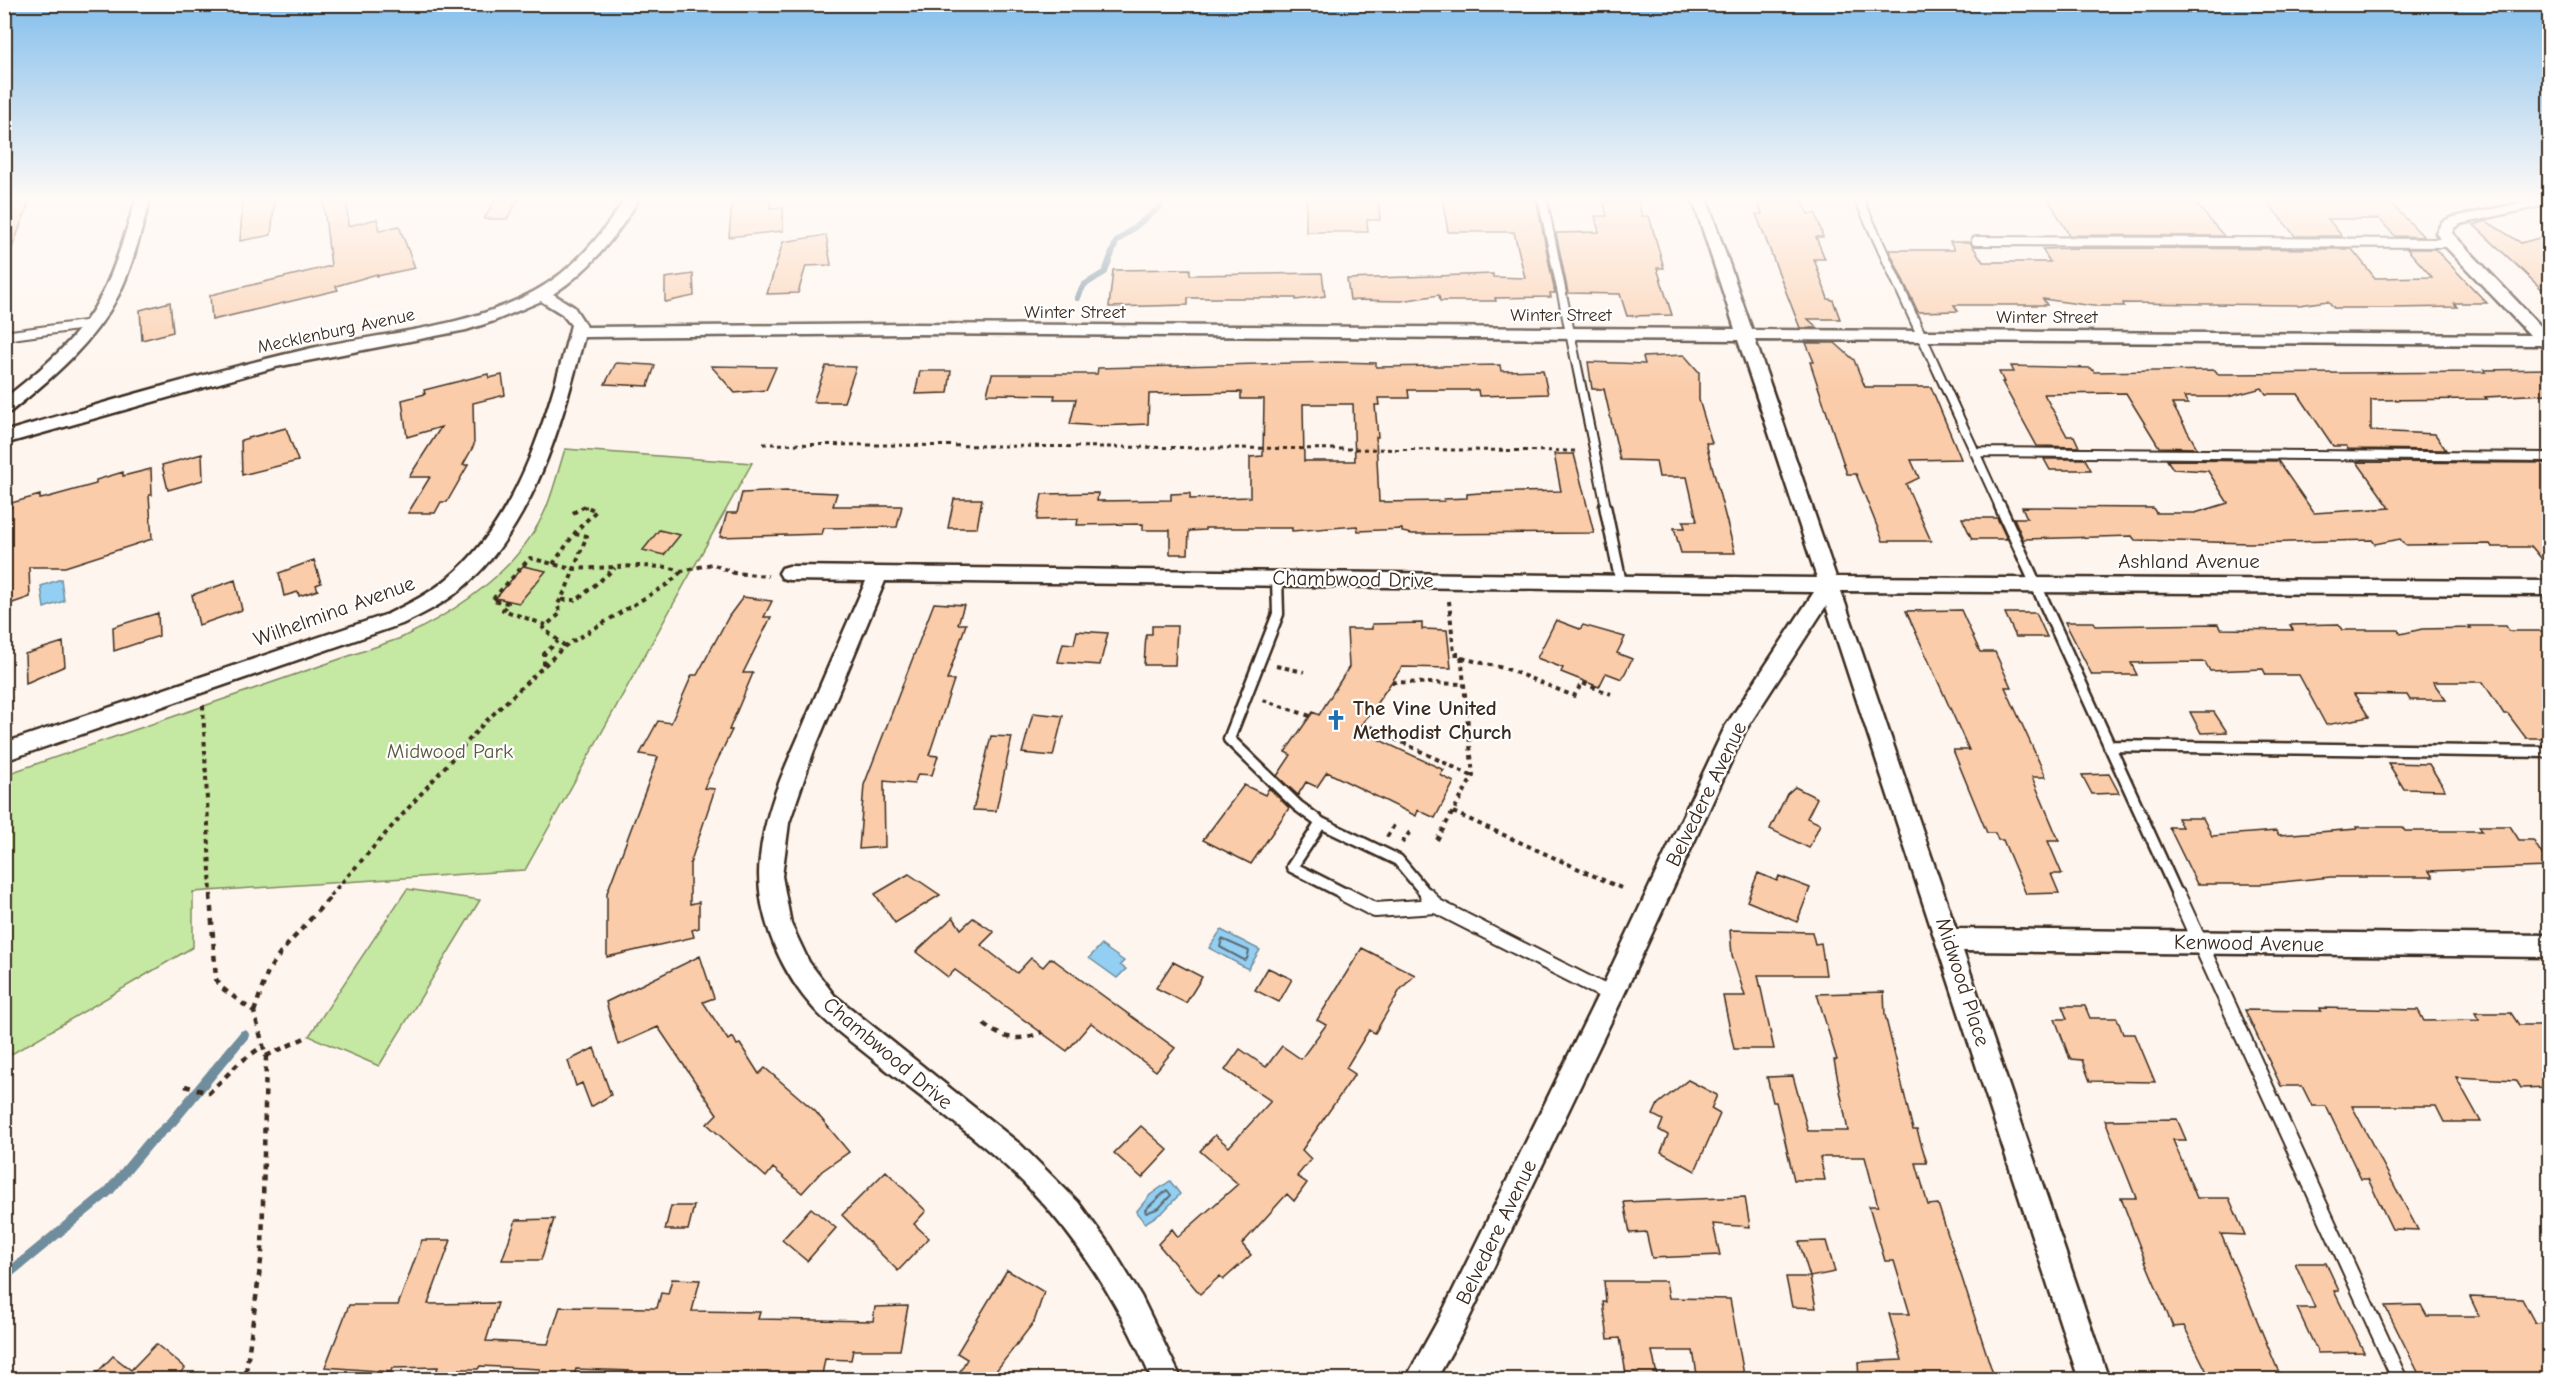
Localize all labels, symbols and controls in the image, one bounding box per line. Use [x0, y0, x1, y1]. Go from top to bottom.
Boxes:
street label: Winter Street [1024, 302, 1127, 323]
street label: Mecklenburg Avenue [255, 304, 417, 358]
street label: Winter Street [1510, 305, 1613, 326]
street label: Winter Street [1996, 307, 2099, 328]
street label: Ashland Avenue [2118, 549, 2260, 573]
street label: Chambwood Drive [1272, 566, 1434, 592]
street label: Wilhelmina Avenue [250, 571, 418, 651]
place label: The Vine United Methodist Church [1353, 696, 1512, 744]
church icon: The Vine United Methodist Church [1324, 708, 1348, 732]
street label: Belvedere Avenue [1661, 718, 1751, 870]
park label: Midwood Park [387, 739, 513, 763]
street label: Midwood Place [1931, 915, 1995, 1049]
street label: Kenwood Avenue [2174, 930, 2324, 956]
street label: Chambwood Drive [819, 992, 957, 1114]
street label: Belvedere Avenue [1451, 1156, 1541, 1308]

